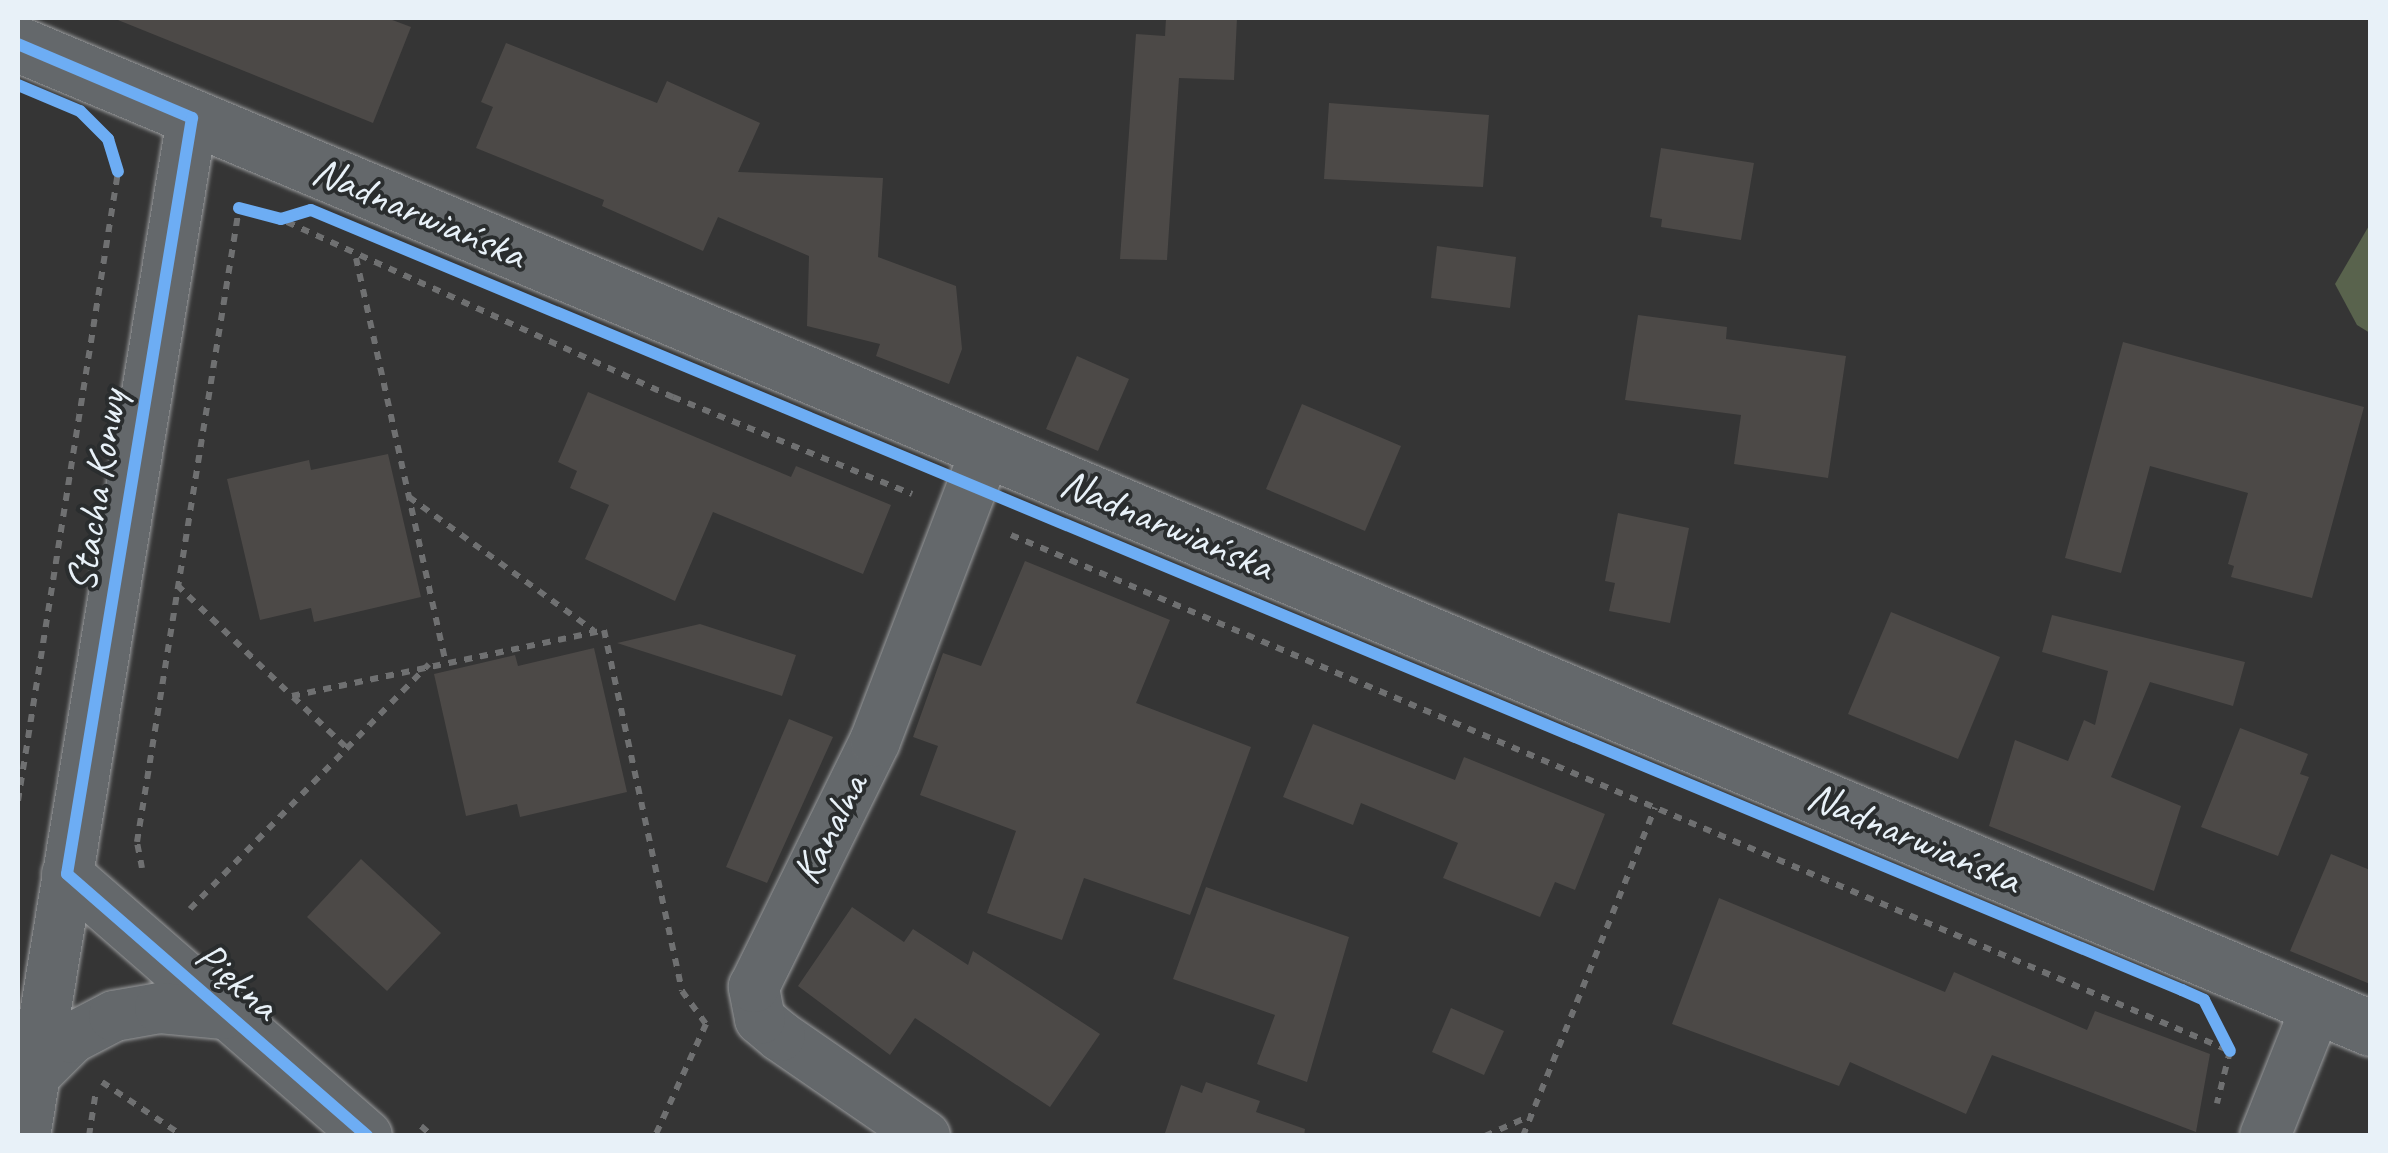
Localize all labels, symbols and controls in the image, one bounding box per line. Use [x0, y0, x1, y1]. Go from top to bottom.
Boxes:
street label: Nadnarwiańska [305, 146, 533, 280]
street label: Stacha Konwy [56, 387, 138, 595]
street label: Nadnarwiańska [1053, 458, 1281, 592]
street label: Kanalna [781, 766, 879, 892]
street label: Nadnarwiańska [1800, 771, 2028, 905]
street label: Piękna [185, 931, 289, 1031]

